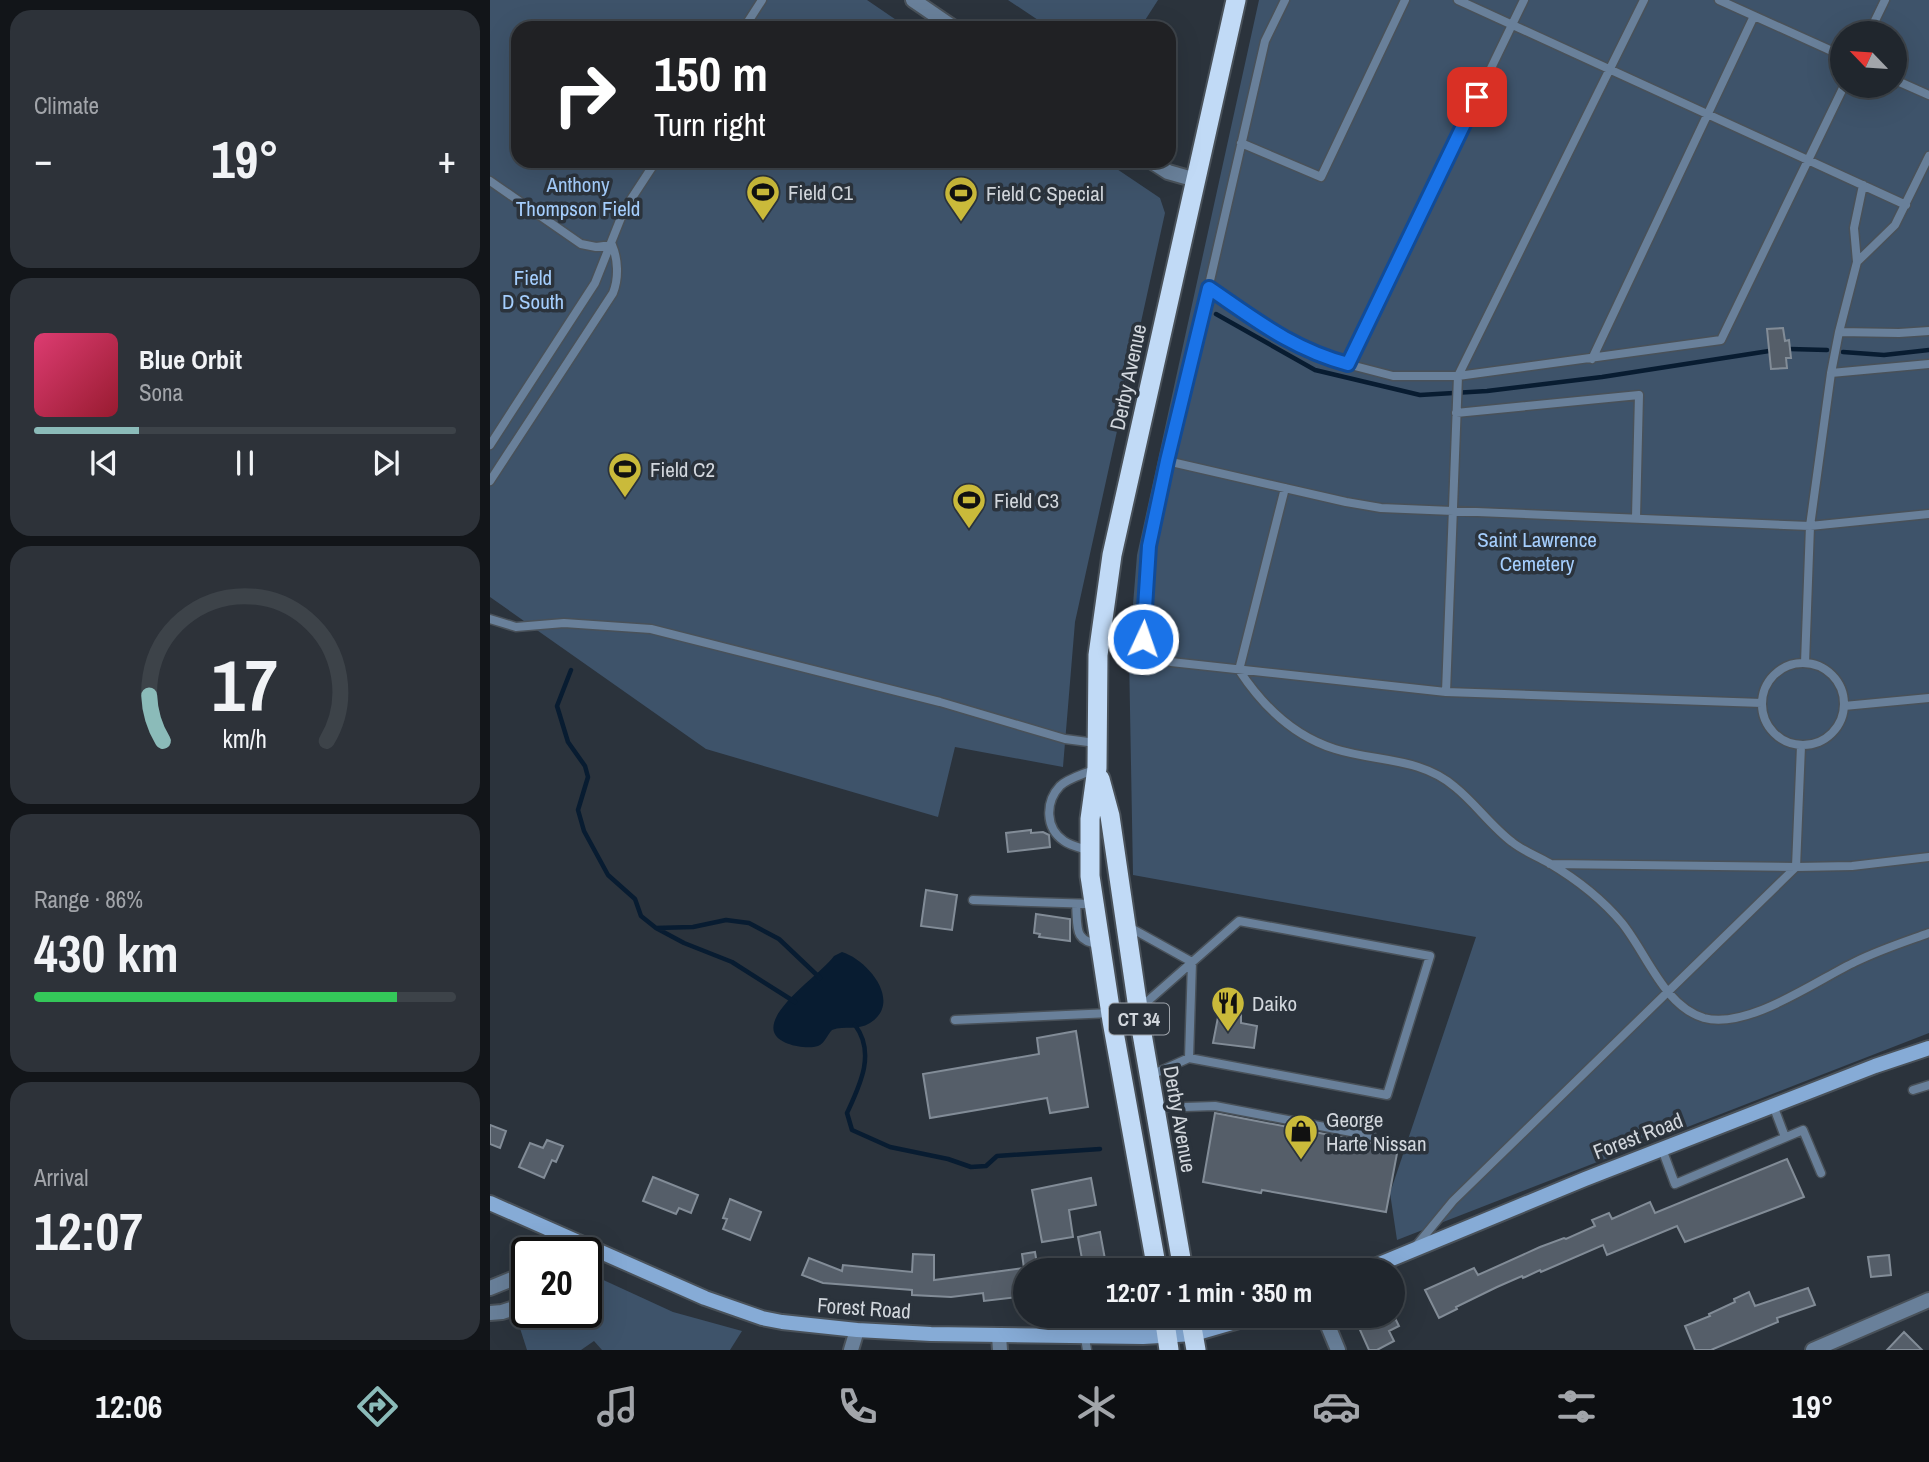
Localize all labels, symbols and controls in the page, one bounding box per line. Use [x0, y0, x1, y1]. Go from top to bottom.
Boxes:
north arrow [1830, 21, 1908, 98]
map controls [1830, 21, 1907, 98]
text: 150 m [654, 40, 768, 106]
icon: right [539, 49, 630, 140]
pin [1447, 67, 1507, 127]
icon: arrive [1458, 78, 1496, 116]
text: Climate [34, 90, 99, 121]
text: Turn right [654, 103, 766, 146]
text: 19° [211, 124, 279, 194]
text: − [34, 134, 52, 185]
text: + [438, 134, 456, 185]
park label: Anthony Thompson Field [516, 170, 640, 223]
sports icon: Field C1 [744, 173, 782, 222]
sports icon: Field C Special [942, 174, 980, 223]
place label: Field C1 [788, 178, 854, 207]
place label: Field C Special [986, 179, 1104, 208]
park label: Field D South [502, 263, 564, 316]
street label: Derby Avenue [1103, 321, 1153, 433]
text: Blue Orbit [139, 342, 242, 377]
text: Sona [139, 377, 183, 408]
icon: previous [85, 444, 123, 482]
icon: pause [226, 444, 264, 482]
icon: next [367, 444, 405, 482]
sports icon: Field C2 [606, 450, 644, 499]
place label: Field C2 [650, 455, 715, 484]
sports icon: Field C3 [950, 481, 988, 530]
place label: Field C3 [994, 486, 1059, 515]
park label: Saint Lawrence Cemetery [1477, 525, 1597, 578]
position arrow [1106, 602, 1180, 676]
text: 17 [212, 636, 278, 734]
text: km/h [223, 722, 267, 756]
text: Range · 86% [34, 884, 143, 915]
text: 430 km [34, 918, 179, 988]
restaurant icon: Daiko [1209, 984, 1247, 1033]
place label: Daiko [1252, 989, 1297, 1018]
road number: CT 34 [1109, 1004, 1169, 1035]
street label: Derby Avenue [1156, 1063, 1204, 1175]
place label: George Harte Nissan [1326, 1105, 1427, 1158]
street label: Forest Road [1589, 1106, 1687, 1166]
shop icon: George Harte Nissan [1282, 1112, 1320, 1161]
text: Arrival [34, 1162, 89, 1193]
text: 12:07 [34, 1196, 143, 1266]
speed limit sign: 20 [511, 1237, 602, 1328]
text: 12:07 · 1 min · 350 m [1106, 1275, 1312, 1310]
street label: Forest Road [816, 1290, 912, 1326]
icon: directions [353, 1382, 402, 1431]
icon: music [593, 1382, 642, 1431]
icon: phone [833, 1382, 882, 1431]
icon: climate [1072, 1382, 1121, 1431]
icon: car [1312, 1382, 1361, 1431]
icon: filters [1552, 1382, 1601, 1431]
text: 12:06 [95, 1385, 162, 1428]
text: 19° [1792, 1385, 1834, 1428]

